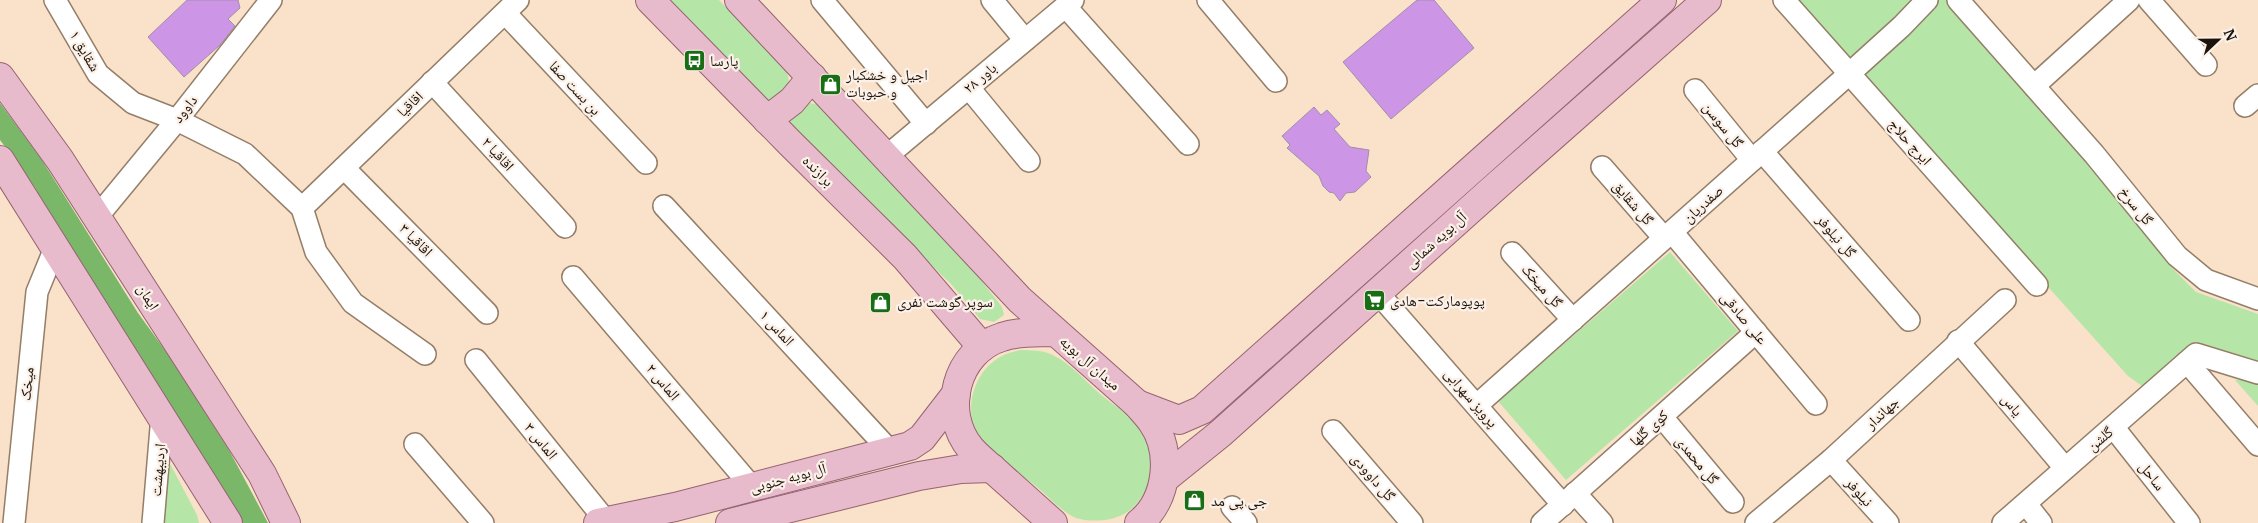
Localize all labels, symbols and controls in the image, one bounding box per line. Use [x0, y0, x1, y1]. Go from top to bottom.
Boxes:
north arrow [2193, 15, 2243, 65]
street label: شقایق ۱ [65, 27, 105, 75]
text: N [2220, 27, 2240, 44]
bus stop icon: پارسا [682, 49, 706, 73]
place label: پارسا [710, 51, 738, 70]
street label: بن بست صفا [545, 56, 605, 120]
street label: باور ۲۸ [959, 58, 1000, 97]
place label: اجیل و خشکبار و حبوبات [845, 65, 928, 101]
shop icon: اجیل و خشکبار و حبوبات [818, 72, 842, 96]
street label: اقاقیا [393, 87, 427, 121]
street label: داوود [168, 91, 201, 126]
street label: گل سوسن [1698, 98, 1748, 153]
street label: ایرج حلاج [1884, 114, 1936, 170]
street label: اقاقیا ۲ [478, 133, 519, 175]
street label: برازنده [799, 151, 838, 190]
street label: گل شقایق [1608, 176, 1658, 230]
street label: صفدریان [1678, 180, 1728, 228]
street label: گل سرخ [2114, 183, 2158, 230]
street label: آل بویه شمالی [1401, 206, 1472, 273]
street label: گل نیلوفر [1811, 209, 1861, 262]
street label: اقاقیا ۳ [396, 219, 437, 260]
street label: گل میخک [1517, 260, 1567, 312]
street label: ایمان [132, 280, 164, 314]
street label: علی صادقی [1716, 287, 1772, 349]
supermarket icon: پوپومارکت-هادی [1362, 289, 1386, 313]
shop icon: سوپر گوشت نفری [869, 290, 893, 314]
place label: پوپومارکت-هادی [1390, 291, 1485, 311]
place label: سوپر گوشت نفری [897, 292, 993, 312]
street label: الماس ۱ [755, 306, 799, 350]
street label: میدان آل بویه [1055, 331, 1125, 395]
street label: الماس ۲ [642, 359, 684, 405]
street label: پرویز سهرابی [1440, 364, 1502, 432]
street label: میخک [15, 366, 38, 402]
street label: یاس [1997, 389, 2028, 421]
street label: جهاندار [1860, 392, 1903, 434]
street label: کوی گلها [1625, 405, 1673, 451]
street label: الماس ۳ [520, 418, 562, 464]
street label: گلشن [2083, 422, 2118, 456]
street label: گل محمدی [1671, 431, 1724, 489]
street label: اردیبهشت [146, 443, 169, 497]
street label: گل داوودی [1346, 449, 1400, 506]
street label: ساحل [2134, 457, 2170, 495]
street label: آل بویه جنوبی [748, 458, 829, 498]
street label: نیلوفر [1841, 472, 1877, 510]
shop icon: جی پی مد [1183, 489, 1207, 513]
place label: جی پی مد [1211, 491, 1268, 511]

